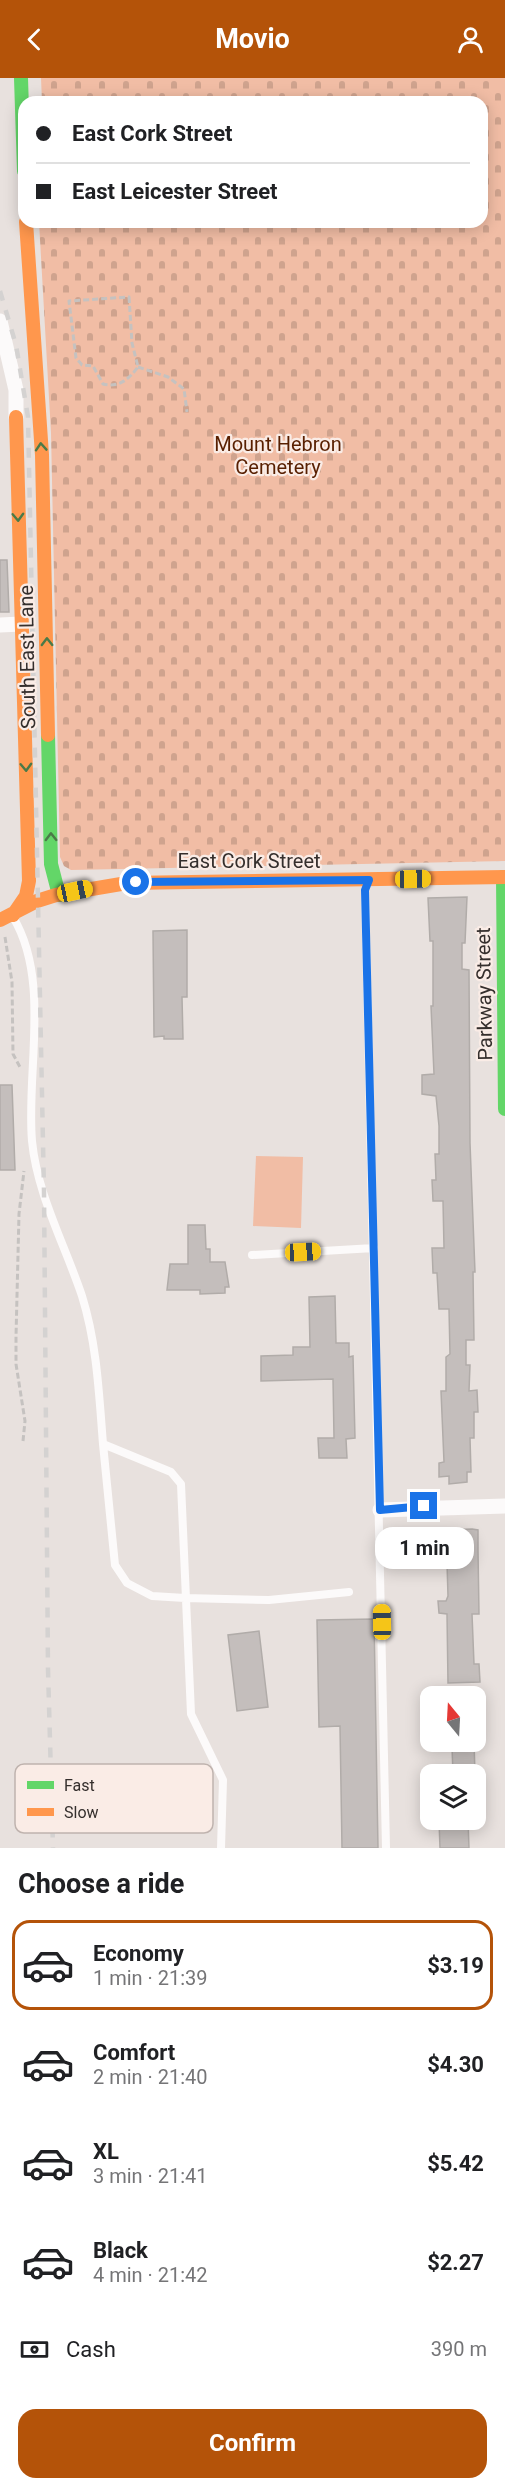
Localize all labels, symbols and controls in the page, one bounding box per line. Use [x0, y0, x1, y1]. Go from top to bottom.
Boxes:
icon: back [18, 23, 51, 56]
text: Movio [215, 23, 290, 55]
icon: person [454, 23, 487, 56]
text: East Cork Street [72, 121, 233, 146]
text: East Leicester Street [72, 179, 278, 204]
park label: Mount Hebron Cemetery [214, 432, 342, 479]
one-way arrow [35, 443, 48, 452]
one-way arrow [12, 513, 24, 522]
street label: South East Lane [14, 585, 40, 729]
one-way arrow [40, 637, 53, 646]
one-way arrow [19, 762, 32, 771]
one-way arrow [45, 832, 57, 841]
street label: East Cork Street [177, 849, 321, 873]
route start [122, 868, 149, 895]
car [395, 870, 431, 888]
car [56, 878, 94, 904]
street label: Parkway Street [471, 927, 497, 1061]
car [285, 1242, 321, 1262]
route end [410, 1492, 437, 1519]
callout: 1 min [374, 1527, 474, 1569]
text: 1 min [399, 1536, 450, 1560]
car [373, 1604, 391, 1640]
north arrow [420, 1686, 486, 1752]
map controls [420, 1686, 486, 1830]
legend [15, 1764, 213, 1833]
button: layers [420, 1764, 486, 1830]
text: Fast [64, 1776, 95, 1795]
text: Slow [64, 1803, 99, 1822]
text: Choose a ride [18, 1868, 184, 1900]
icon: car [21, 1938, 75, 1992]
text: Economy [93, 1941, 184, 1966]
text: $3.19 [427, 1953, 484, 1978]
text: 1 min · 21:39 [93, 1966, 208, 1990]
icon: car [21, 2037, 75, 2091]
text: Comfort [93, 2040, 175, 2065]
text: $4.30 [427, 2052, 484, 2077]
text: 2 min · 21:40 [93, 2065, 208, 2089]
icon: car [21, 2136, 75, 2190]
text: XL [93, 2139, 119, 2164]
text: $5.42 [427, 2151, 484, 2176]
text: 3 min · 21:41 [93, 2164, 208, 2188]
icon: car [21, 2235, 75, 2289]
text: Black [93, 2238, 148, 2263]
text: $2.27 [427, 2250, 484, 2275]
text: 4 min · 21:42 [93, 2263, 208, 2287]
icon: cash [18, 2333, 51, 2366]
text: Cash [66, 2337, 116, 2362]
text: 390 m [431, 2337, 487, 2361]
button: Confirm [18, 2409, 487, 2478]

